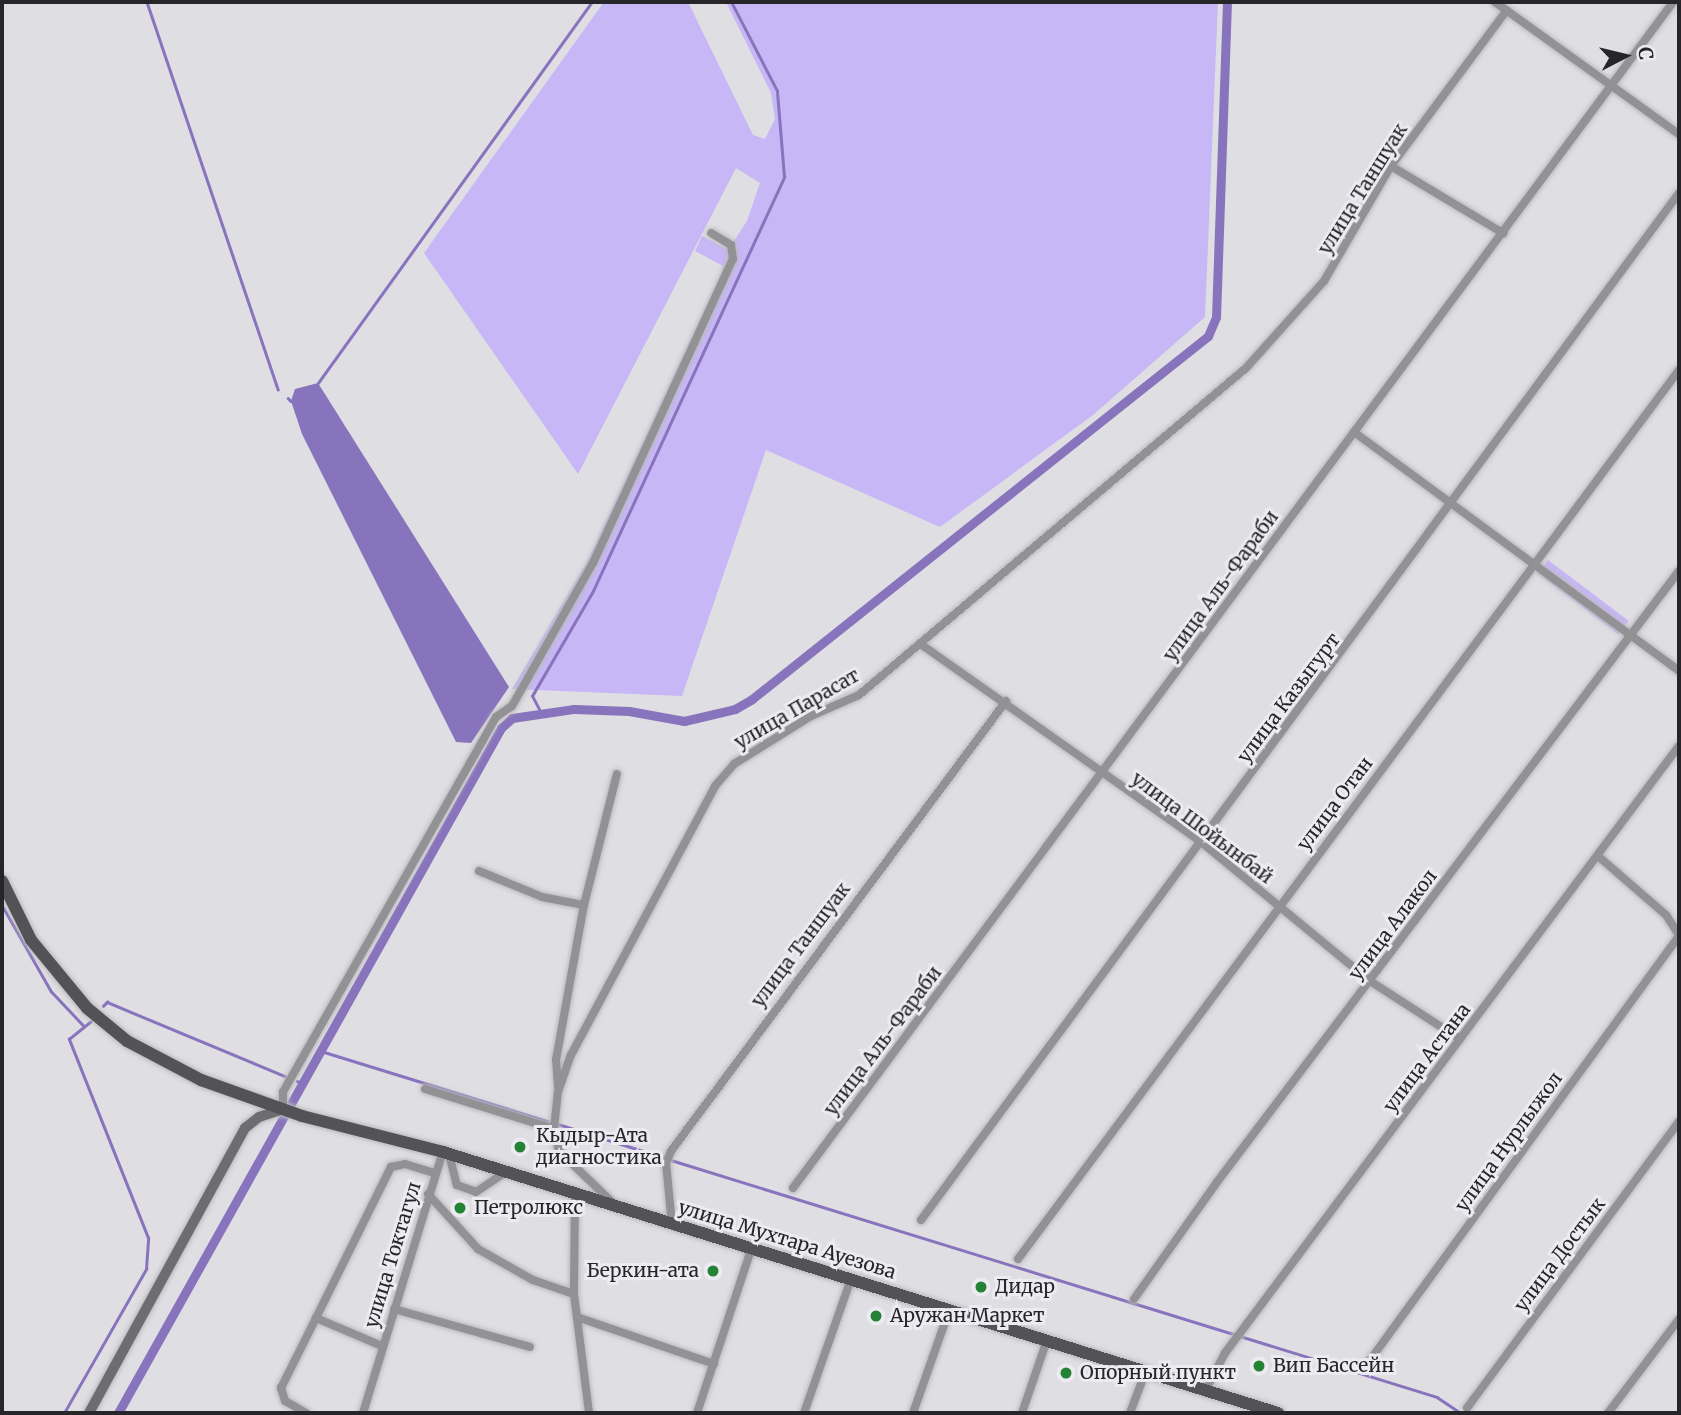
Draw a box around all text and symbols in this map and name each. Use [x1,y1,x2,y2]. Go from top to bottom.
north arrow [1590,21,1660,91]
text: С [1633,46,1659,61]
street label: улица Таншуак [1314,119,1412,259]
street label: улица Аль-Фараби [1159,506,1283,666]
street label: улица Казыгурт [1233,629,1345,767]
street label: улица Парасат [730,664,864,754]
street label: улица Отан [1292,753,1378,855]
street label: улица Шойынбай [1127,767,1277,889]
street label: улица Алакол [1344,865,1442,985]
street label: улица Таншуак [747,878,855,1012]
street label: улица Аль-Фараби [819,962,947,1120]
street label: улица Астана [1379,999,1475,1117]
street label: улица Нурлыжол [1451,1068,1567,1216]
place label: Кыдыр-Ата диагностика [536,1125,662,1169]
marker: Кыдыр-Ата диагностика [510,1137,530,1157]
street label: улица Токтагул [360,1179,426,1331]
street label: улица Достык [1510,1193,1610,1317]
street label: улица Мухтара Ауезова [675,1196,899,1284]
place label: Петролюкс [474,1197,583,1219]
marker: Петролюкс [452,1200,468,1216]
place label: Беркин-ата [586,1260,699,1282]
marker: Беркин-ата [705,1263,721,1279]
place label: Дидар [995,1276,1055,1298]
marker: Дидар [973,1279,989,1295]
place label: Аружан Маркет [890,1305,1044,1327]
marker: Аружан Маркет [868,1308,884,1324]
place label: Вип Бассейн [1273,1355,1394,1377]
marker: Вип Бассейн [1251,1358,1267,1374]
place label: Опорный пункт [1080,1362,1236,1384]
marker: Опорный пункт [1058,1365,1074,1381]

